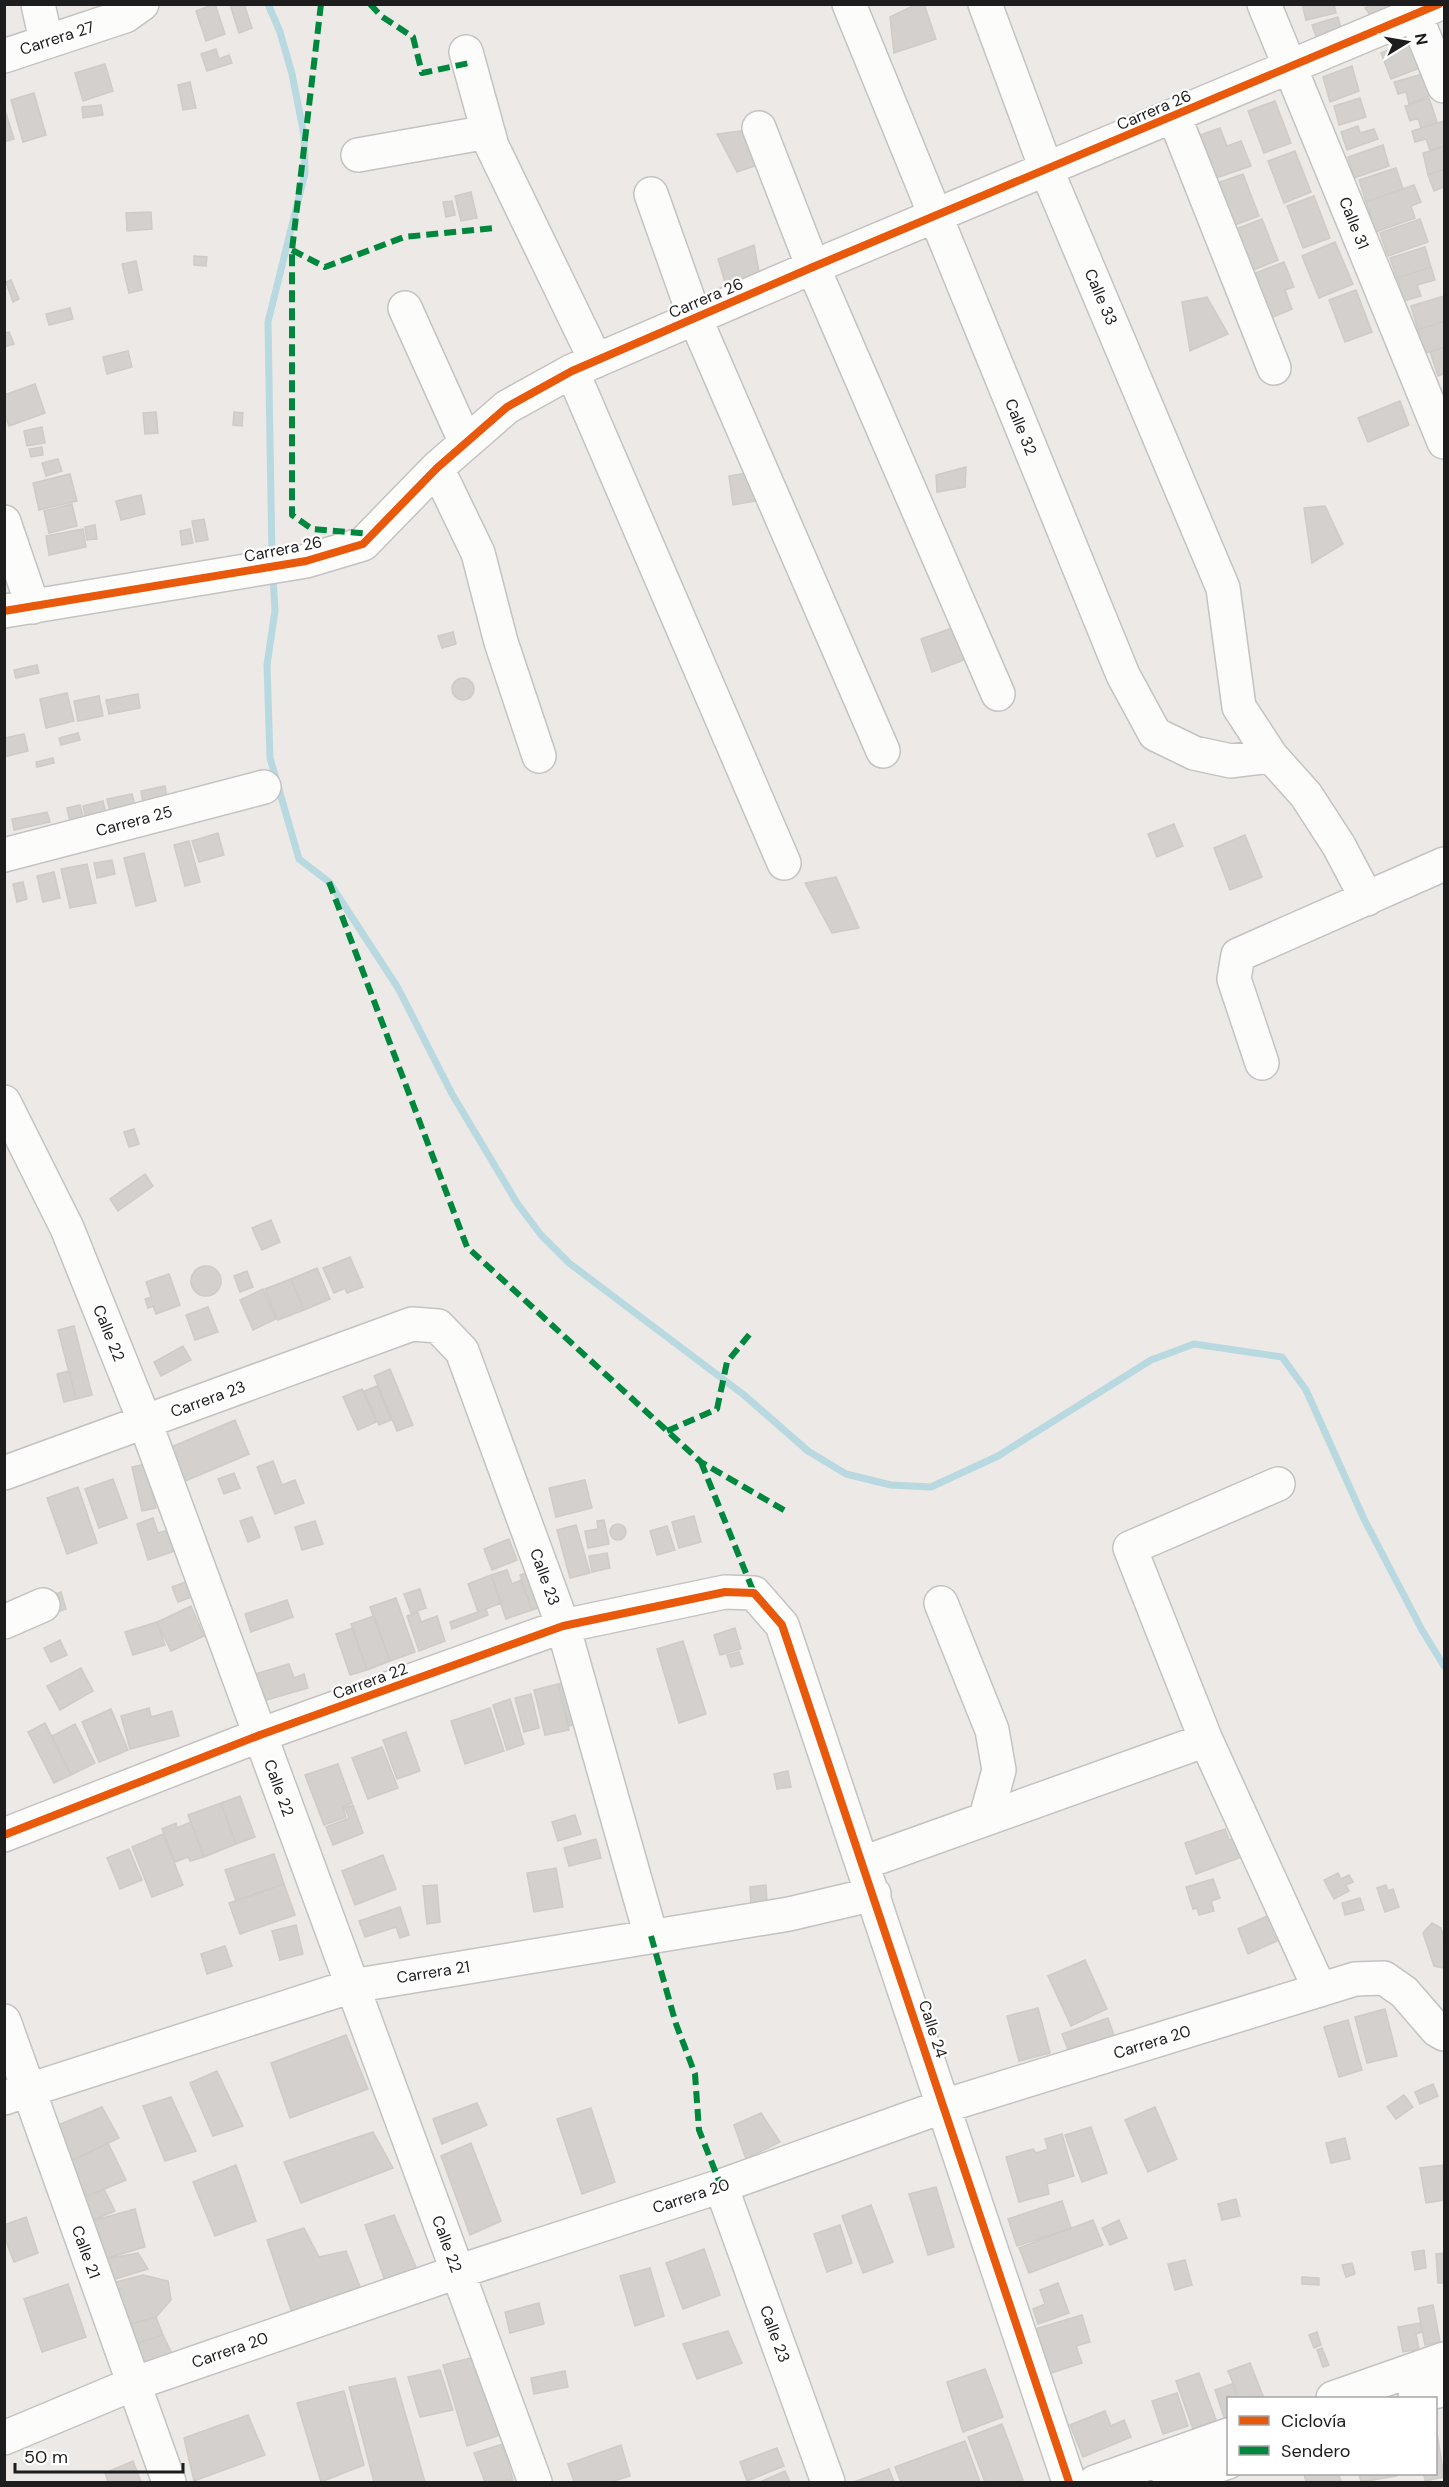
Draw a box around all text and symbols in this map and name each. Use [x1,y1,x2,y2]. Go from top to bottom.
north arrow [1377,12,1437,72]
street label: Carrera 27 [17,16,97,60]
text: N [1410,32,1433,47]
street label: Carrera 26 [1114,85,1194,135]
street label: Calle 31 [1334,194,1374,252]
street label: Calle 33 [1080,265,1122,329]
street label: Carrera 26 [666,273,746,323]
street label: Calle 32 [1000,396,1042,458]
street label: Carrera 26 [242,531,324,567]
street label: Carrera 25 [93,801,175,841]
street label: Calle 22 [88,1302,130,1364]
street label: Carrera 23 [168,1376,248,1422]
street label: Calle 23 [525,1546,565,1608]
street label: Carrera 22 [330,1658,410,1704]
street label: Calle 22 [259,1757,299,1819]
street label: Carrera 21 [395,1956,471,1988]
street label: Calle 24 [914,1998,952,2061]
street label: Carrera 20 [1111,2020,1193,2064]
street label: Carrera 20 [650,2174,732,2218]
street label: Calle 22 [427,2213,467,2275]
street label: Calle 21 [67,2223,105,2281]
street label: Calle 23 [755,2303,795,2365]
street label: Carrera 20 [189,2327,271,2373]
legend [1227,2397,1437,2475]
text: Ciclovía [1281,2409,1346,2433]
scale bar [15,2436,183,2474]
text: Sendero [1281,2439,1351,2463]
text: 50 m [24,2445,68,2469]

